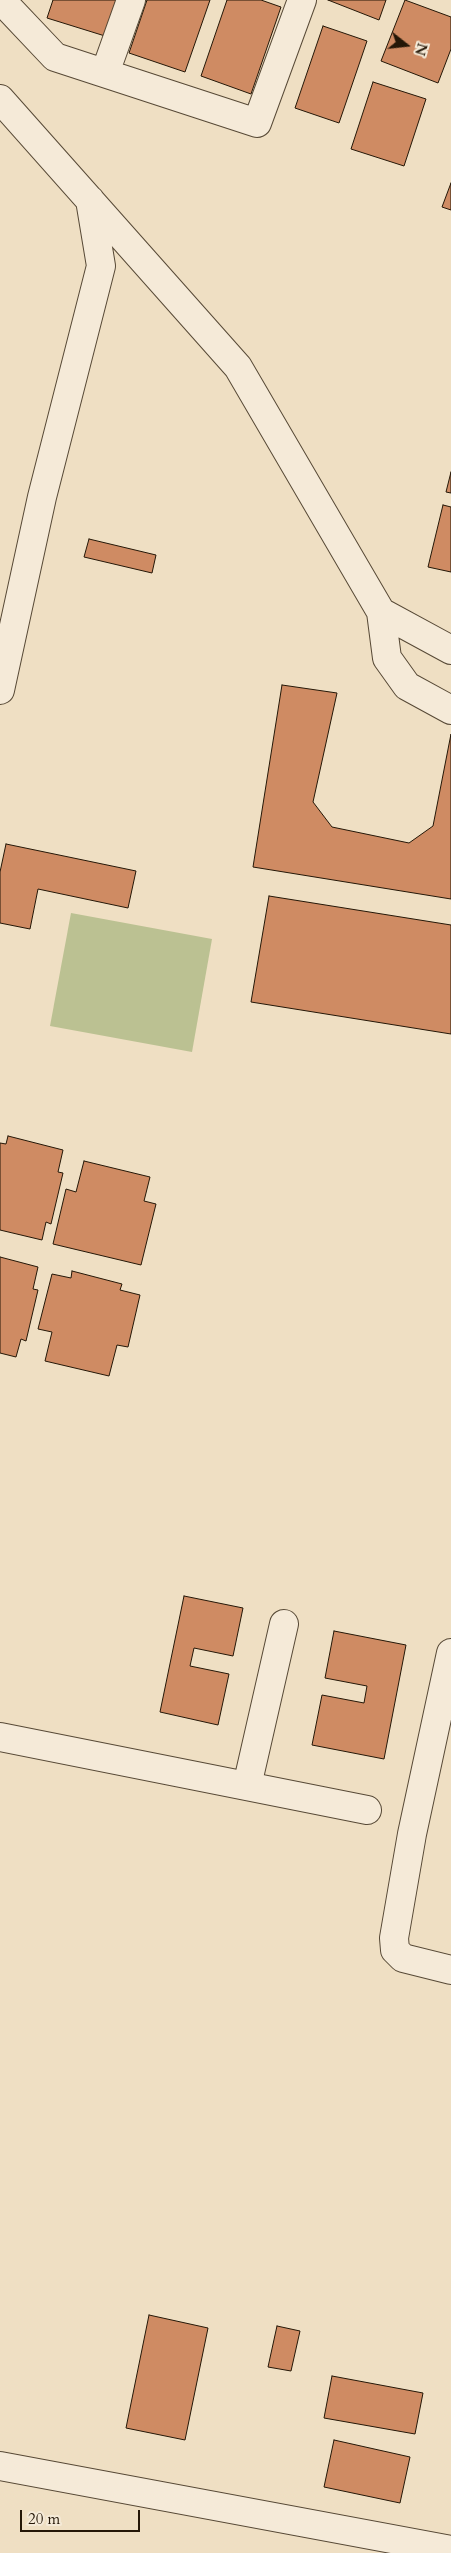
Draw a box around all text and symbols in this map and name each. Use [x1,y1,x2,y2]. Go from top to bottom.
north arrow [381,20,431,70]
text: N [410,41,432,58]
scale bar [22,2500,142,2532]
text: 20 m [28,2509,60,2529]

